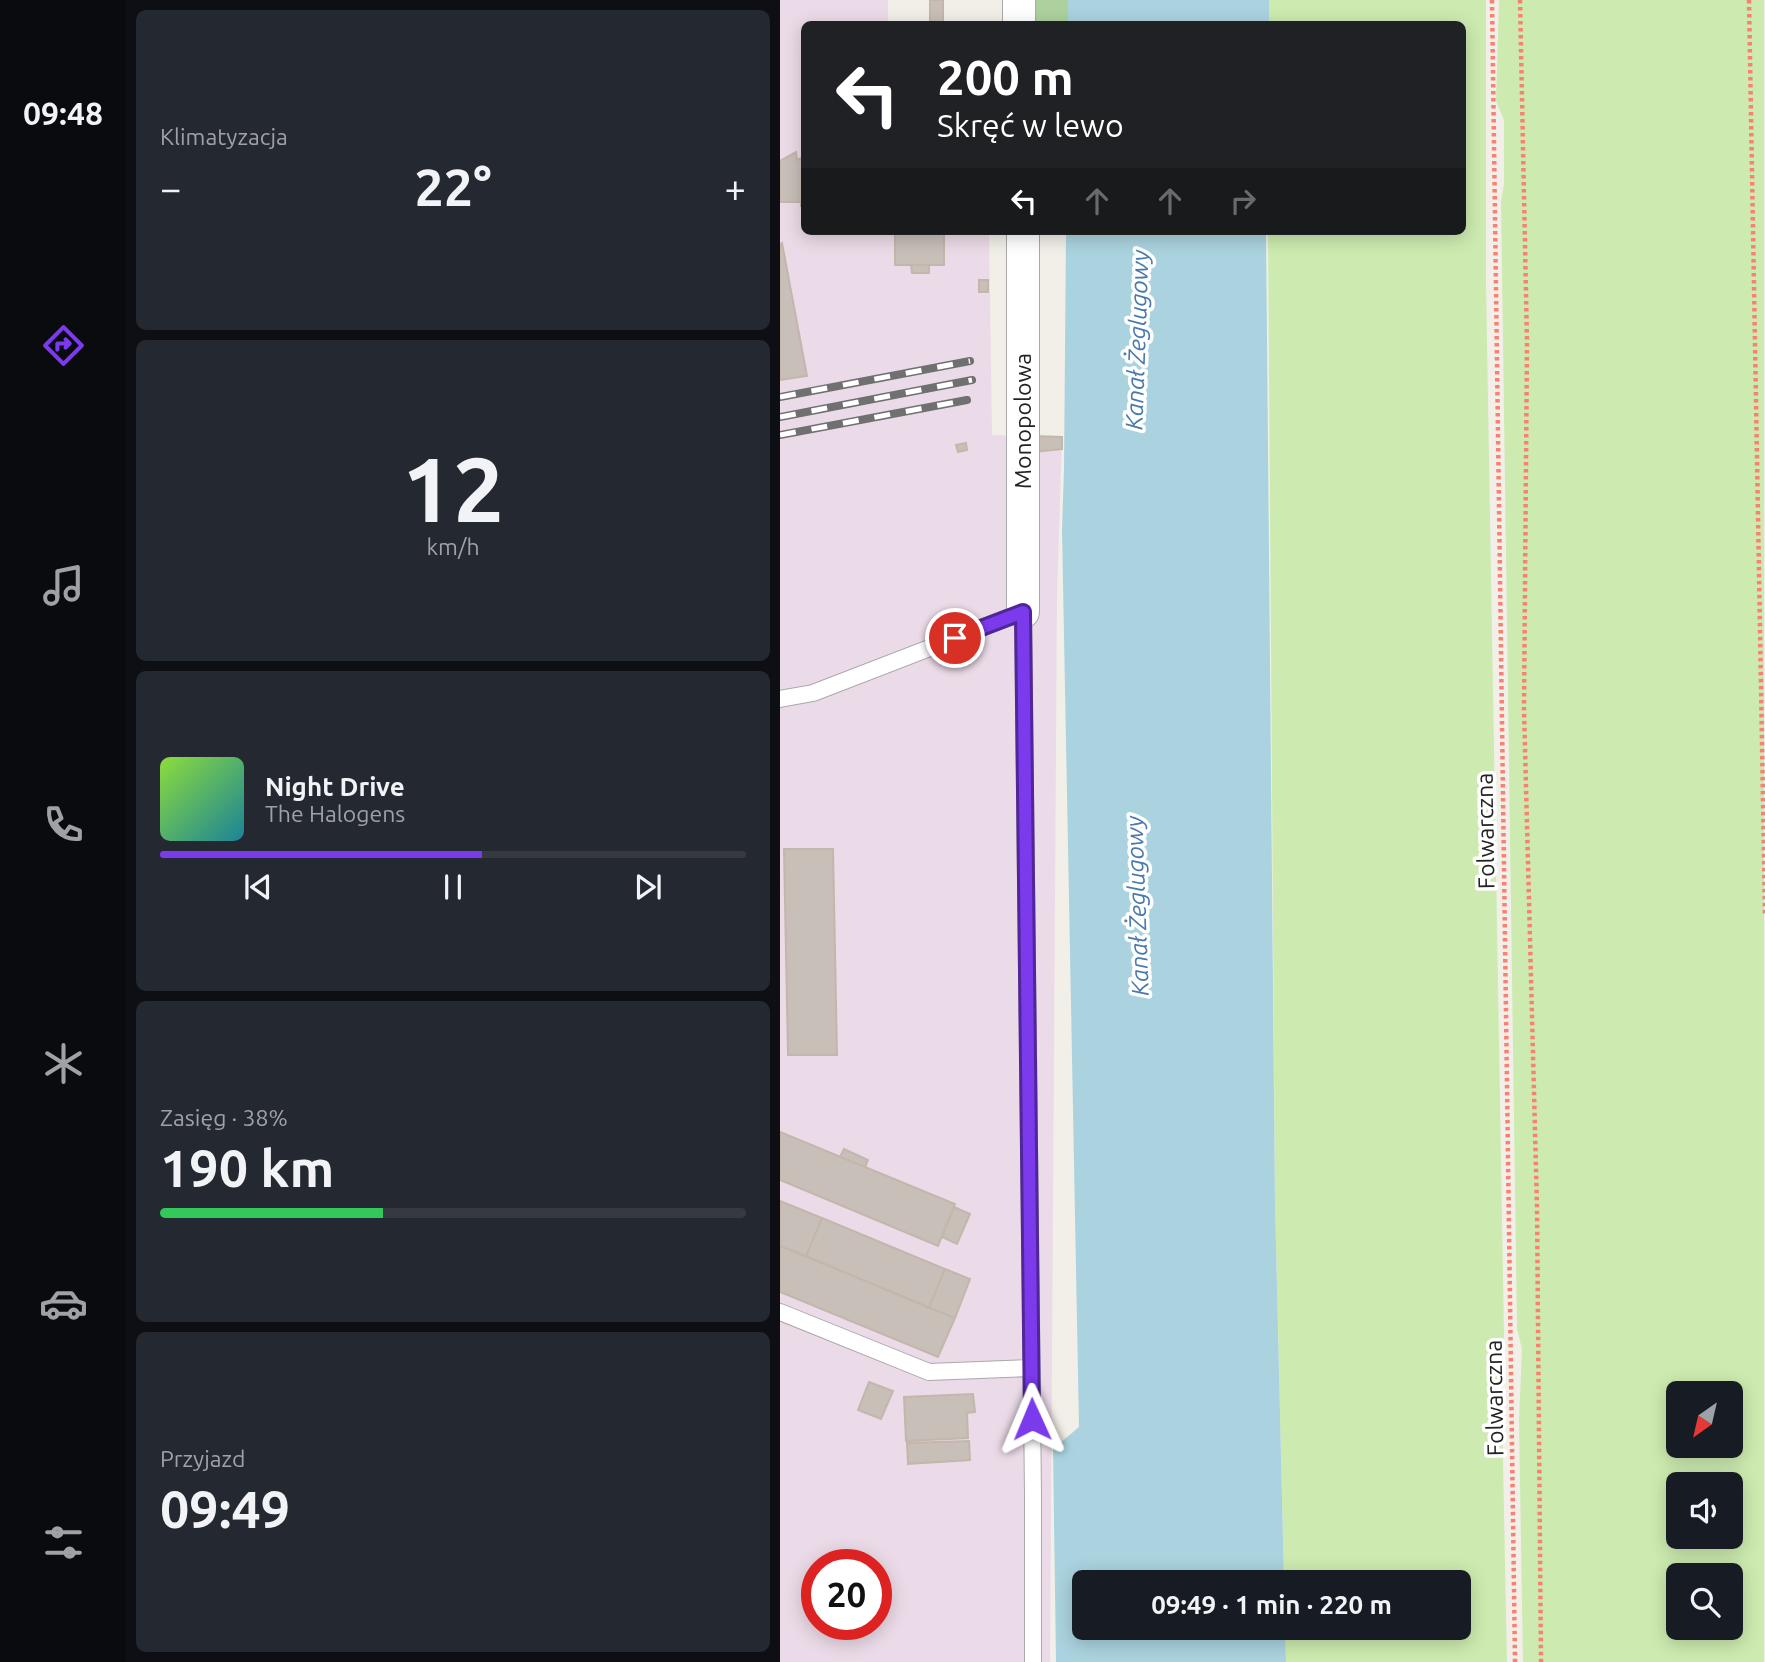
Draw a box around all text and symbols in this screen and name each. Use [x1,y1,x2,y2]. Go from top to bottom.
icon: left [822,49,913,140]
text: 200 m [937,49,1074,104]
text: 09:48 [23,95,103,131]
text: Skręć w lewo [937,107,1124,143]
text: Klimatyzacja [160,124,288,149]
text: 22° [414,158,492,216]
text: − [160,167,181,209]
text: + [725,167,746,209]
icon: left [1005,182,1043,220]
icon: ahead [1078,182,1116,220]
icon: ahead [1151,182,1189,220]
icon: right [1224,182,1262,220]
water label: Kanał Żeglugowy [1120,249,1154,430]
icon: directions [39,321,88,370]
street label: Monopolowa [1010,353,1035,489]
text: 12 [402,437,504,539]
text: km/h [426,534,480,559]
icon: music [39,561,88,610]
pin [925,608,985,668]
icon: arrive [936,619,974,657]
text: Night Drive [265,772,405,801]
street label: Folwarczna [1471,773,1499,889]
icon: phone [39,800,88,849]
text: The Halogens [265,801,405,826]
water label: Kanał Żeglugowy [1120,815,1154,996]
icon: previous [239,868,277,906]
icon: pause [434,868,472,906]
icon: next [629,868,667,906]
icon: climate [39,1039,88,1088]
text: Zasięg · 38% [160,1105,288,1130]
text: 190 km [160,1139,334,1197]
icon: car [39,1279,88,1328]
street label: Folwarczna [1480,1340,1508,1456]
north arrow [1666,1381,1742,1458]
map controls [1666,1381,1743,1640]
position arrow [995,1382,1069,1456]
text: Przyjazd [160,1446,245,1471]
button: sound [1666,1472,1743,1549]
text: 09:49 [160,1480,290,1538]
icon: filters [39,1518,88,1567]
speed limit sign: 20 [801,1549,892,1640]
button: search [1666,1563,1743,1640]
text: 09:49 · 1 min · 220 m [1151,1590,1392,1619]

